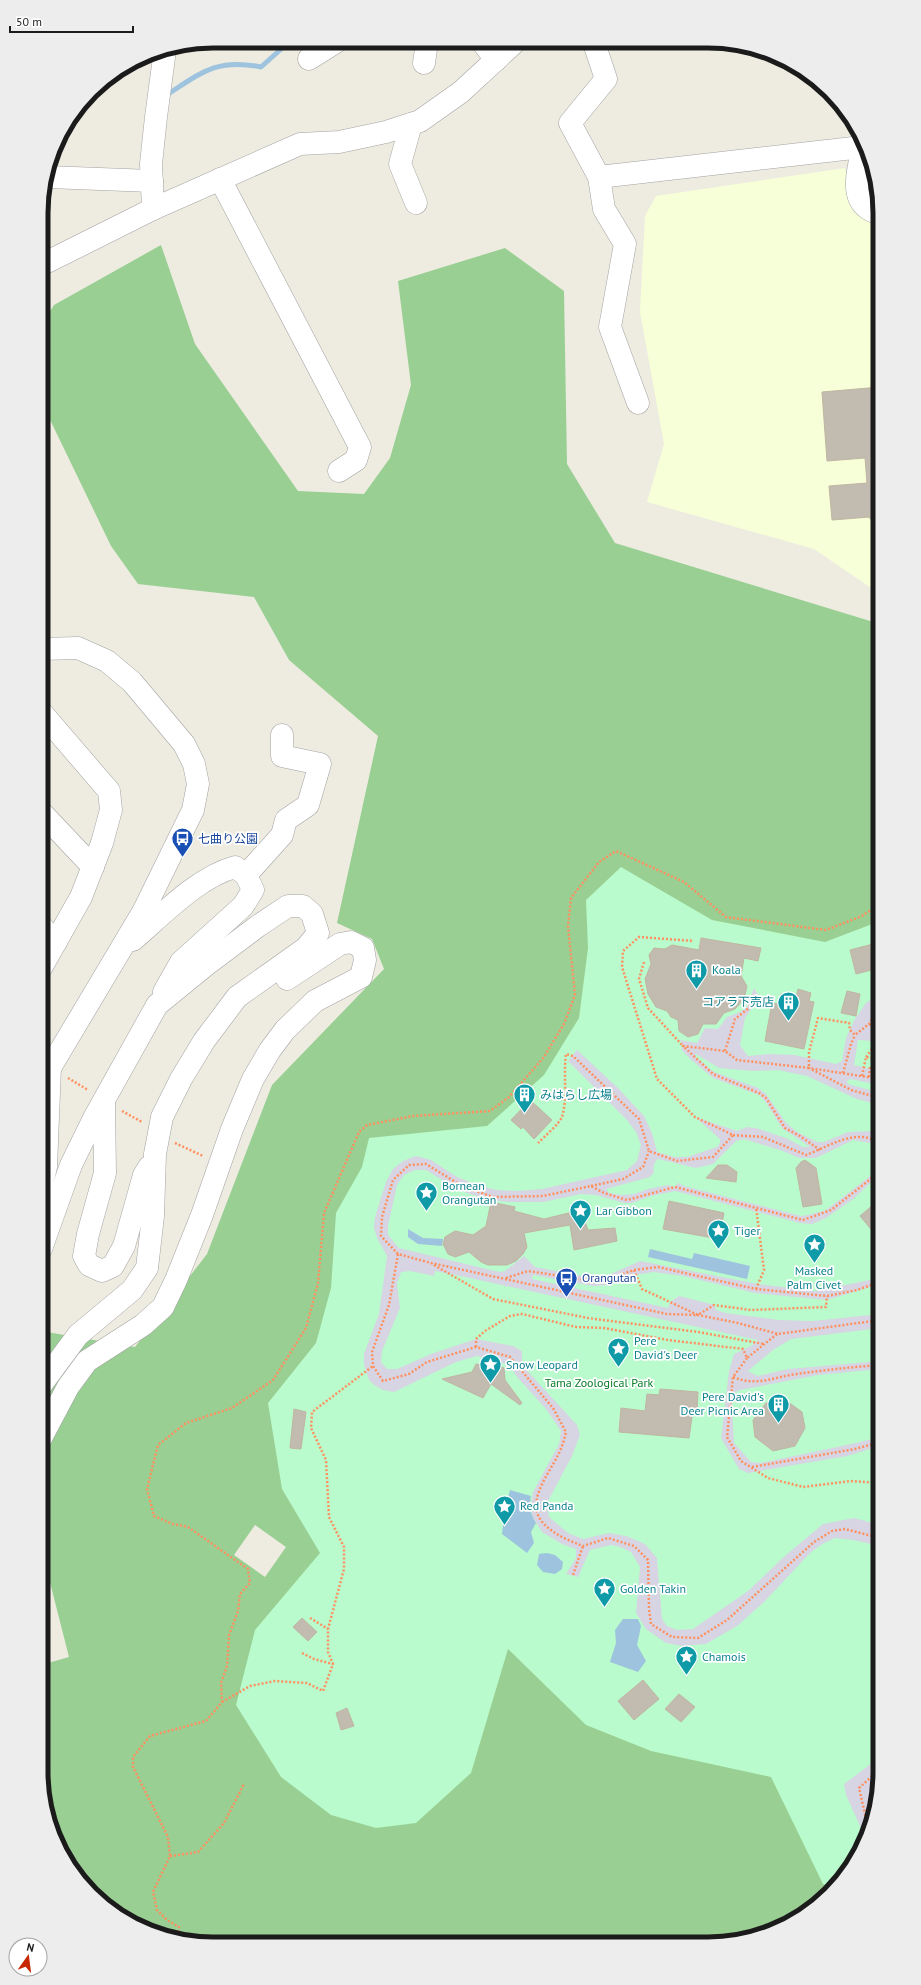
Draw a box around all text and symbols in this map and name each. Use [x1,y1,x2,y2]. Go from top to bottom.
scale bar [10,8,133,34]
text: 50 m [16,14,42,29]
bus stop icon: 七曲り公園 [169,826,195,859]
place label: 七曲り公園 [198,831,258,846]
building icon: Koala [683,957,709,990]
place label: Koala [712,962,741,977]
building icon: コアラ下売店 [776,989,802,1022]
place label: コアラ下売店 [702,994,774,1009]
building icon: みはらし広場 [512,1082,538,1115]
place label: みはらし広場 [540,1087,612,1102]
place label: Bornean Orangutan [442,1178,496,1207]
place icon: Bornean Orangutan [414,1180,440,1213]
place icon: Lar Gibbon [568,1198,594,1231]
place label: Lar Gibbon [596,1203,652,1218]
place icon: Tiger [706,1218,732,1251]
place label: Tiger [734,1223,761,1238]
place icon: Masked Palm Civet [801,1231,827,1264]
place label: Masked Palm Civet [787,1263,841,1292]
bus stop icon: Orangutan [553,1265,579,1298]
place label: Orangutan [582,1270,636,1285]
place label: Pere David's Deer [634,1333,697,1362]
place icon: Pere David's Deer [606,1335,632,1368]
place icon: Snow Leopard [477,1352,503,1385]
place label: Snow Leopard [506,1357,578,1372]
park label: Tama Zoological Park [545,1375,654,1390]
place label: Pere David's Deer Picnic Area [681,1389,764,1418]
building icon: Pere David's Deer Picnic Area [766,1391,792,1424]
place icon: Red Panda [492,1493,518,1526]
place label: Red Panda [520,1498,574,1513]
place icon: Golden Takin [592,1576,618,1609]
place label: Golden Takin [620,1581,686,1596]
place icon: Chamois [674,1644,700,1677]
place label: Chamois [702,1649,746,1664]
north arrow [8,1937,48,1977]
text: N [25,1940,36,1955]

